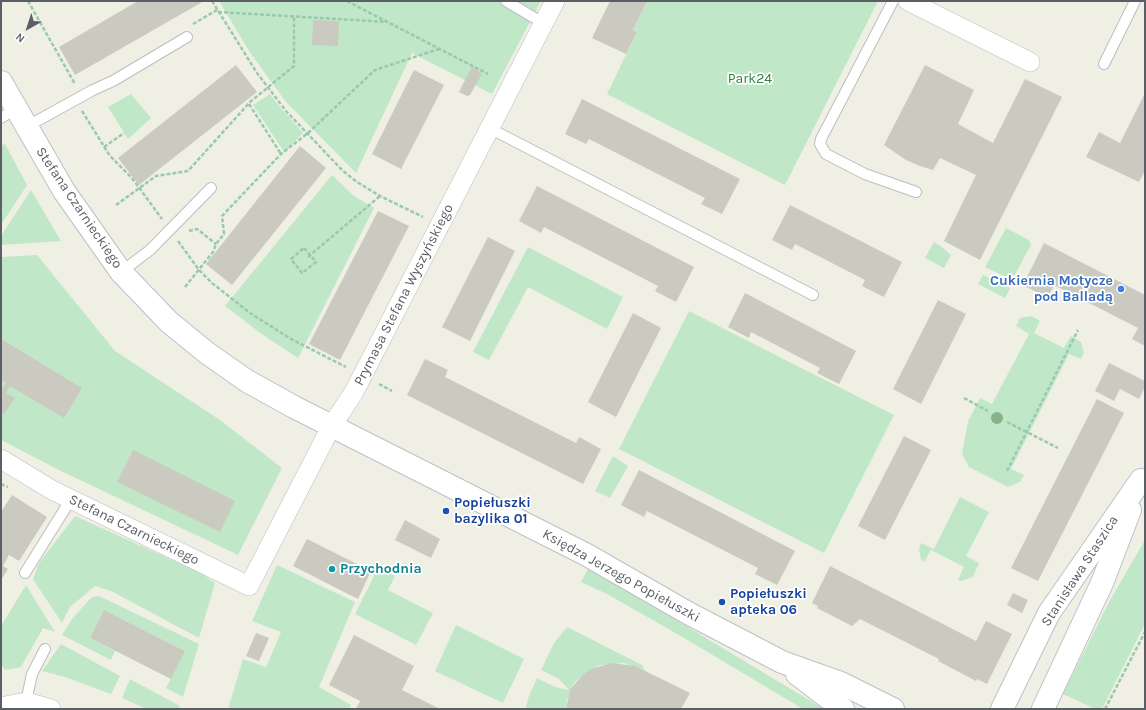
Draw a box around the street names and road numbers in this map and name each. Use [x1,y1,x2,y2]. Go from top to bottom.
street label: Stefana Czarnieckiego [32,144,126,272]
street label: Prymasa Stefana Wyszyńskiego [351,201,457,389]
street label: Stefana Czarnieckiego [66,491,202,569]
street label: Stanisława Staszica [1038,512,1122,630]
street label: Księdza Jerzego Popiełuszki [539,526,703,626]

